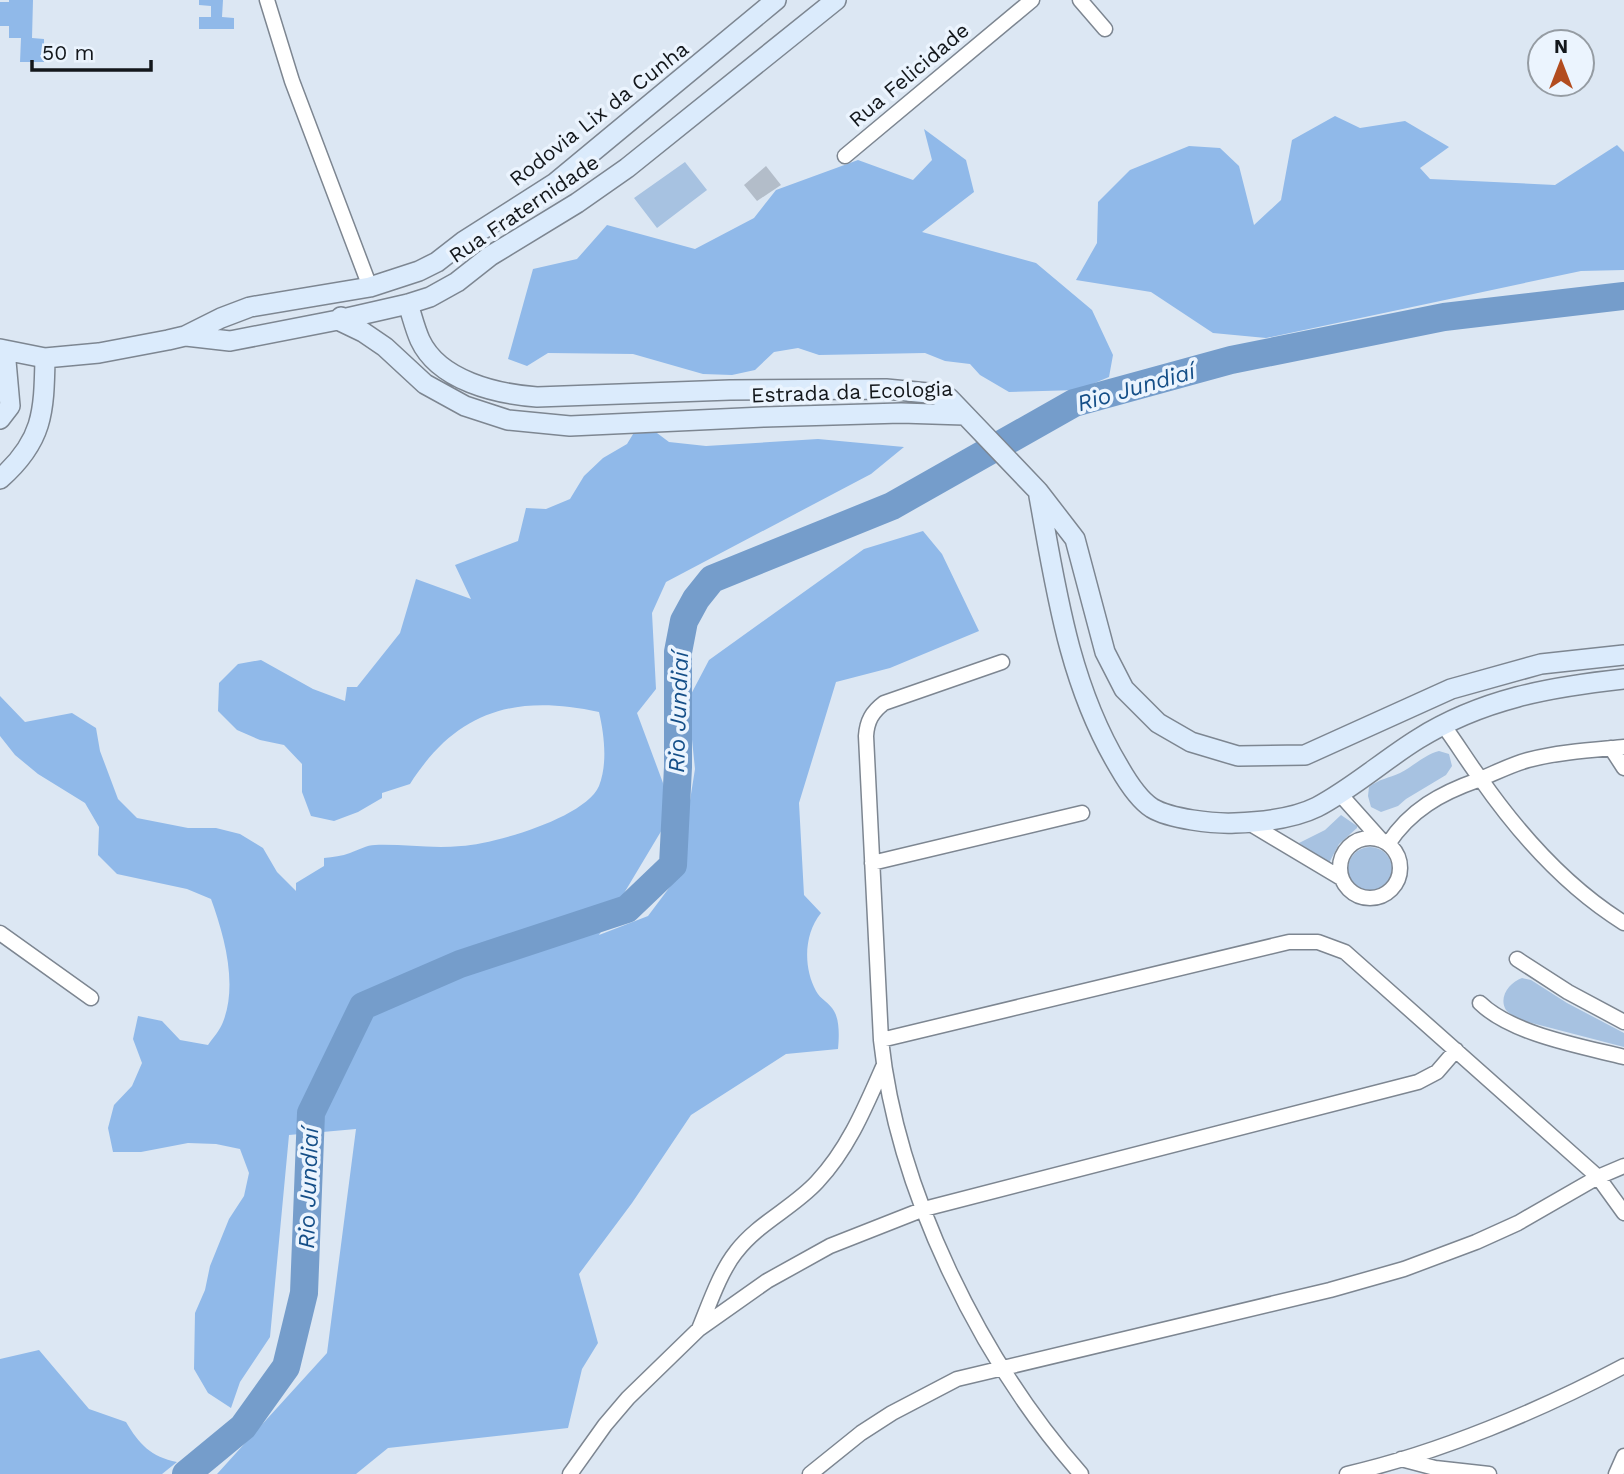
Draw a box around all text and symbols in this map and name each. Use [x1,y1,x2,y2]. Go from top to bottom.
street label: Rua Felicidade [844,17,974,132]
scale bar [32,28,150,72]
north arrow [1526,28,1596,98]
text: N [1554,35,1568,58]
street label: Rodovia Lix da Cunha [504,36,693,191]
text: 50 m [42,40,94,65]
street label: Rua Fraternidade [444,149,603,268]
water label: Rio Jundiaí [1074,357,1201,417]
street label: Estrada da Ecologia [751,375,953,408]
water label: Rio Jundiaí [663,648,694,773]
water label: Rio Jundiaí [293,1124,324,1249]

